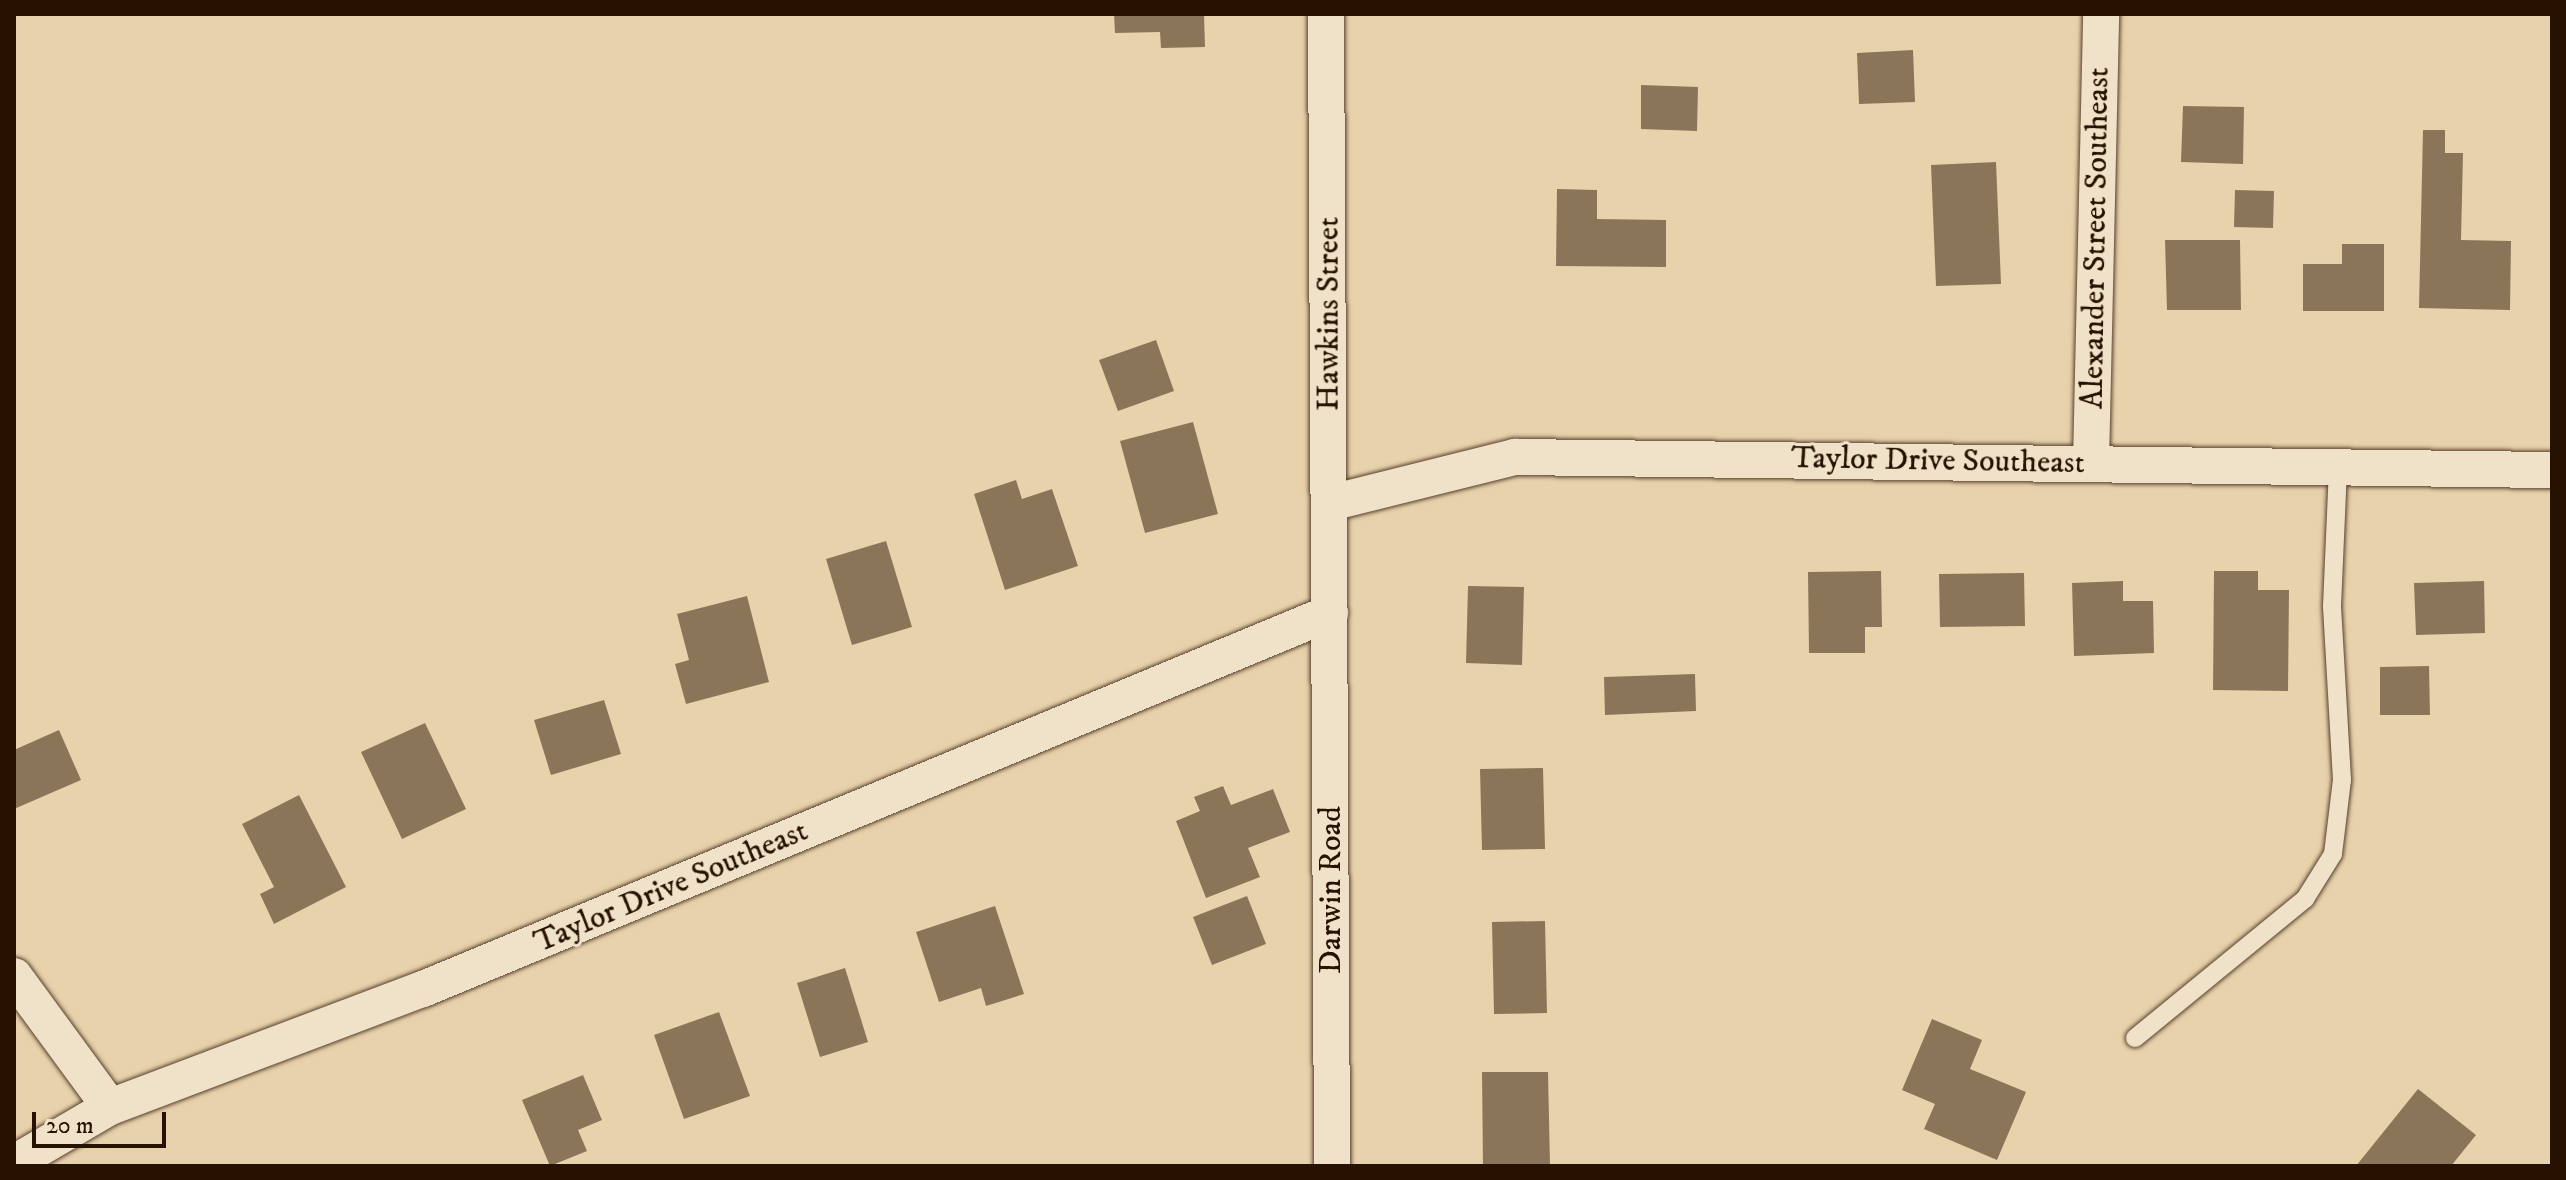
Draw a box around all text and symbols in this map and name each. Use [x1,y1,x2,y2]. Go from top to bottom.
street label: Alexander Street Southeast [2074,67,2118,409]
street label: Hawkins Street [1310,217,1348,411]
street label: Taylor Drive Southeast [1791,439,2085,483]
street label: Darwin Road [1312,806,1350,974]
street label: Taylor Drive Southeast [528,812,814,962]
scale bar [36,1096,170,1146]
text: 20 m [46,1111,94,1141]

